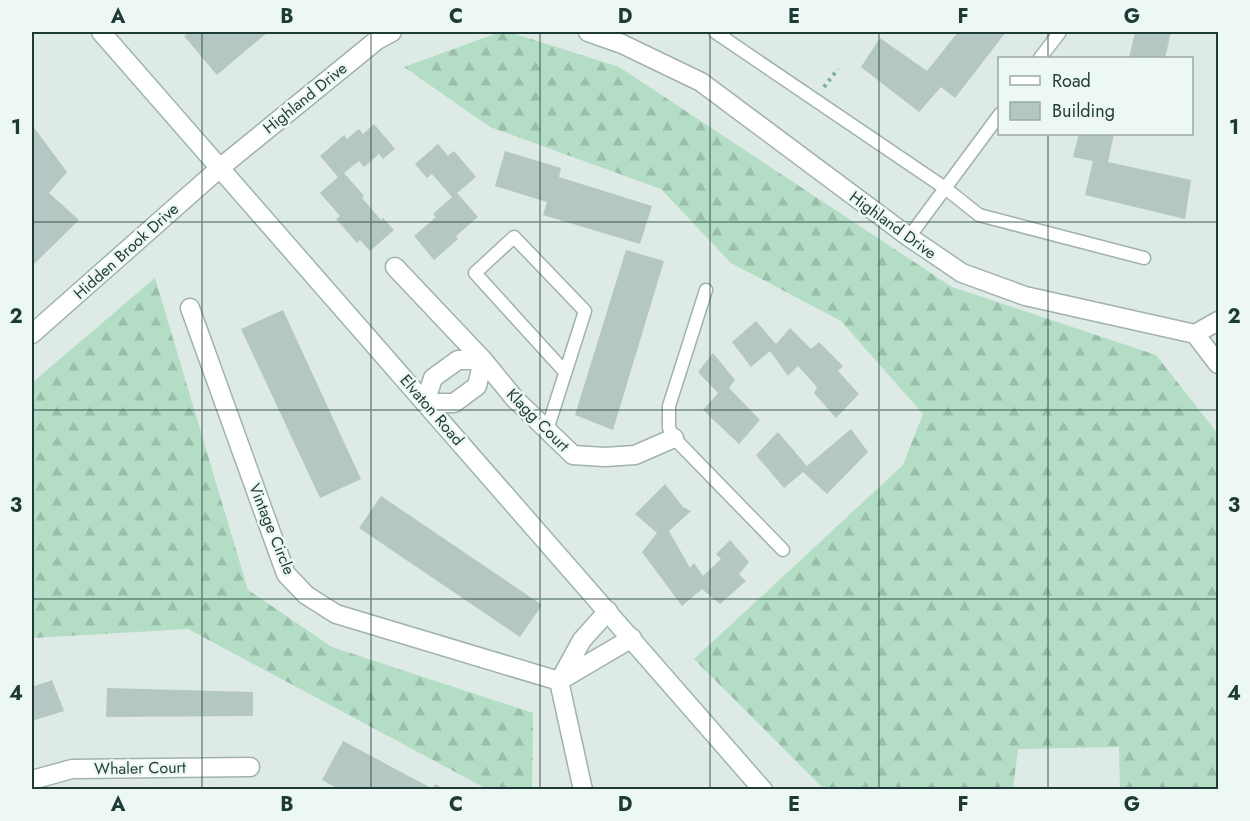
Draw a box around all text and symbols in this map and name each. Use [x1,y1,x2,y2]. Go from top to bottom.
text: A [110,2,126,31]
text: B [280,2,294,31]
text: C [449,2,463,31]
text: D [618,2,632,31]
text: E [788,2,800,31]
text: F [957,2,969,31]
text: G [1124,2,1140,31]
street label: Highland Drive [258,57,352,139]
legend [998,57,1193,135]
text: Road [1052,68,1091,94]
text: Building [1052,98,1115,124]
text: 1 [11,113,21,142]
text: 1 [1229,113,1239,142]
street label: Highland Drive [845,186,941,264]
street label: Hidden Brook Drive [68,198,184,304]
text: 2 [9,302,23,331]
text: 2 [1227,302,1241,331]
street label: Elvaton Road [395,369,469,451]
street label: Klagg Court [501,383,575,457]
street label: Vintage Circle [243,480,301,578]
text: 3 [10,491,22,520]
text: 3 [1228,491,1240,520]
text: 4 [9,679,23,708]
text: 4 [1227,679,1241,708]
street label: Whaler Court [94,756,186,780]
text: A [110,790,126,819]
text: B [280,790,294,819]
text: C [449,790,463,819]
text: D [618,790,632,819]
text: E [788,790,800,819]
text: F [957,790,969,819]
text: G [1124,790,1140,819]

